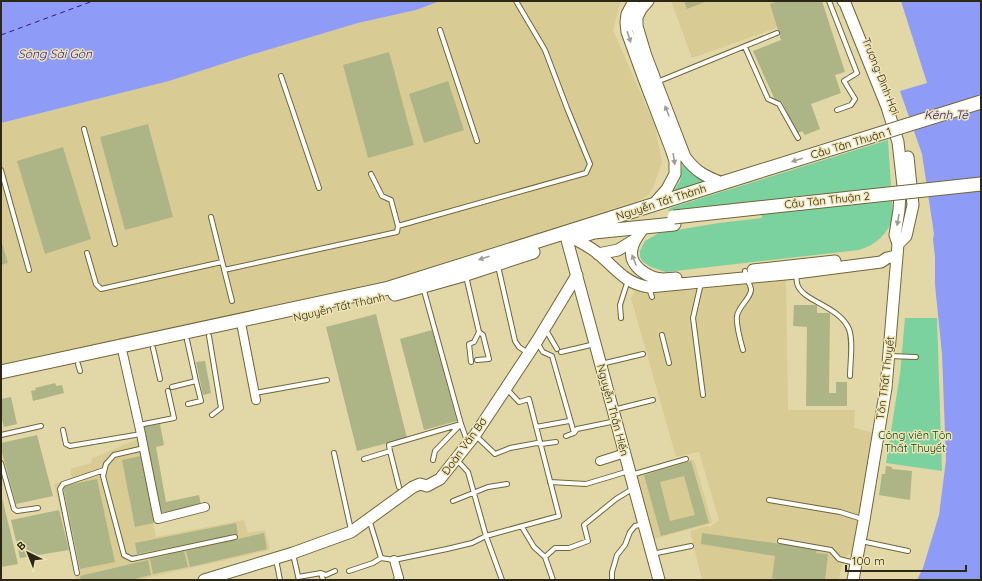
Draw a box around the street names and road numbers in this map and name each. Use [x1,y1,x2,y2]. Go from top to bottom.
street label: Trương Đình Hợi [859,35,903,117]
street label: Cầu Tân Thuận 1 [809,124,893,162]
street label: Nguyễn Tất Thành [614,181,708,223]
street label: Cầu Tân Thuận 2 [784,189,870,211]
street label: Nguyễn Tất Thành [292,290,386,324]
street label: Tôn Thất Thuyết [873,335,897,421]
street label: Nguyễn Thần Hiến [594,363,632,457]
street label: Đoàn Văn Bơ [438,414,490,477]

